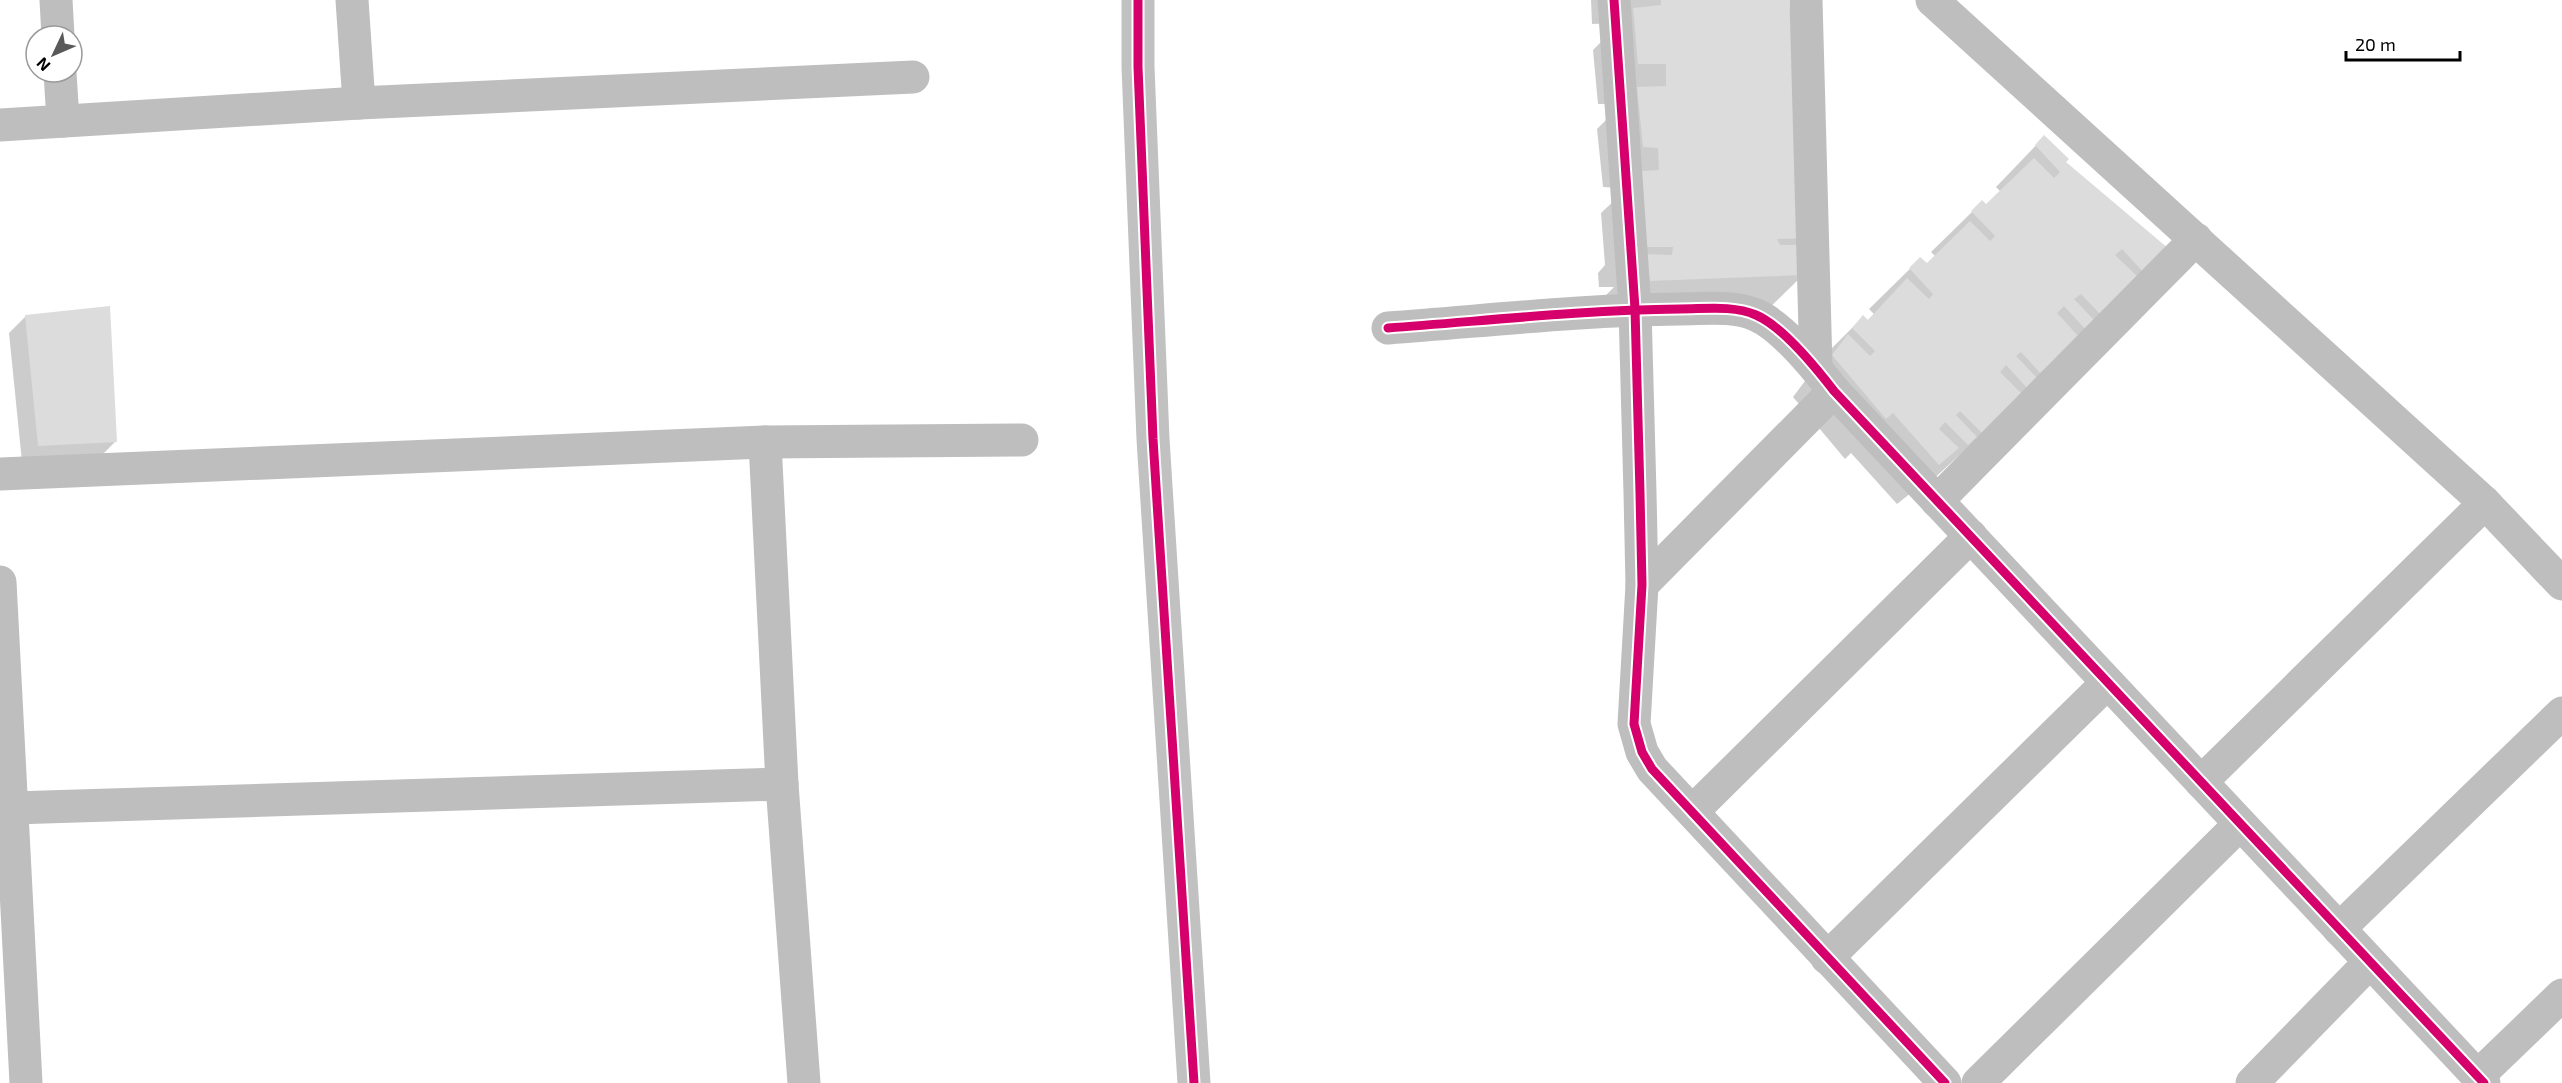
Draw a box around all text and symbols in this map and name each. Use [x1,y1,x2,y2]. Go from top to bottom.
north arrow [24,24,84,84]
scale bar [2346,24,2460,62]
text: 20 m [2355,33,2396,55]
text: N [32,54,54,76]

